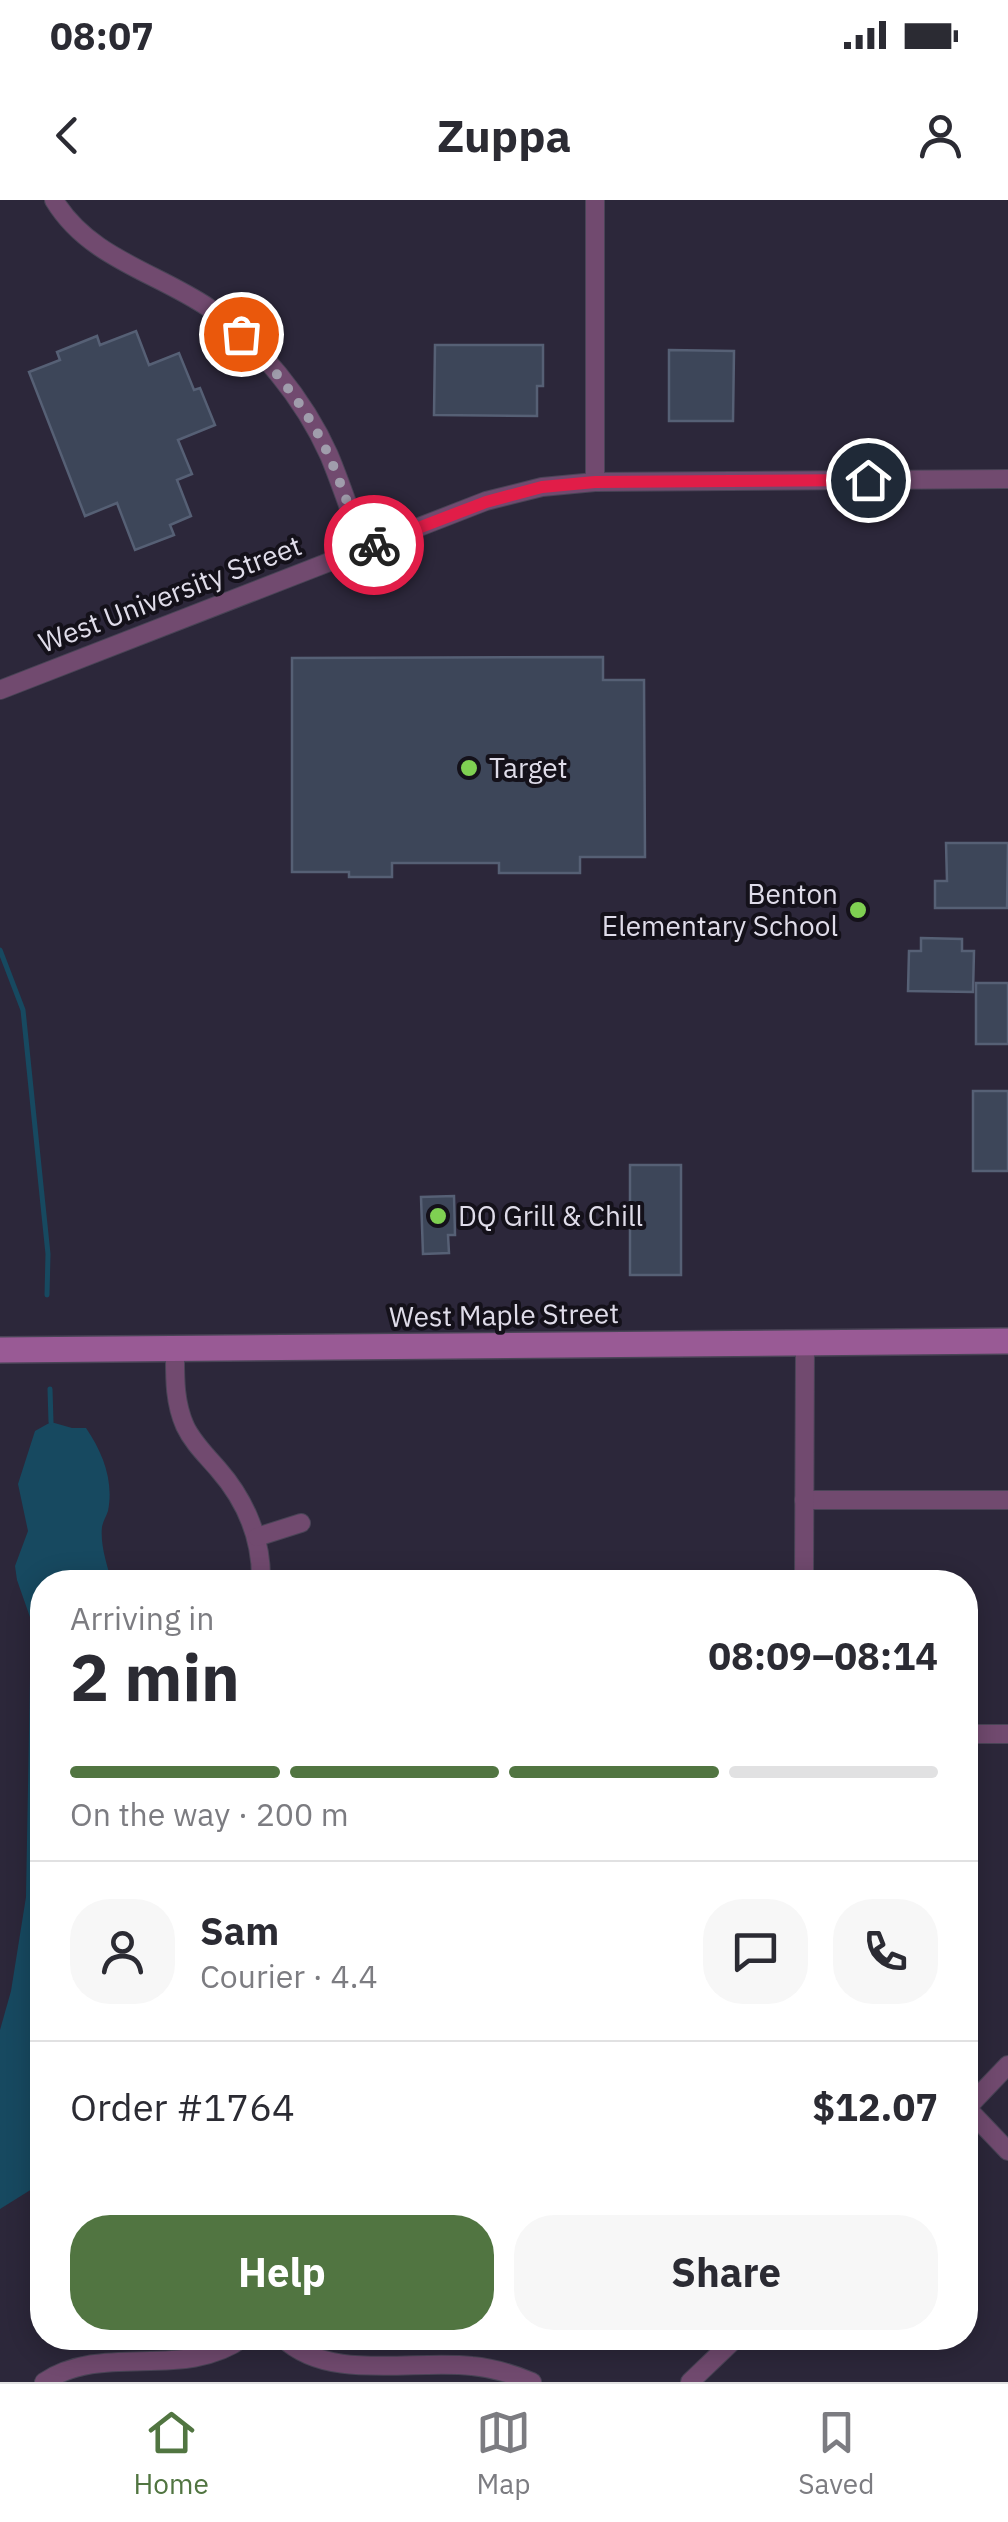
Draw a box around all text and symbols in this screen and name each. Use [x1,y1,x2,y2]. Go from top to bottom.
text: 08:07 [50,11,154,60]
text: Zuppa [437,106,571,164]
icon: back [40,108,95,163]
icon: person [913,108,968,163]
pin [199,292,284,377]
icon: bag [214,307,269,362]
pin [826,438,911,523]
icon: home [841,453,896,508]
courier [324,495,424,595]
icon: bike [347,518,402,573]
street label: West University Street [33,526,307,661]
place label: Target [489,749,567,786]
marker: Target [458,757,480,779]
place label: Benton Elementary School [602,875,838,944]
marker: Benton Elementary School [847,899,869,921]
place label: DQ Grill & Chill [458,1197,643,1234]
marker: DQ Grill & Chill [427,1205,449,1227]
street label: West Maple Street [389,1294,619,1335]
text: Arriving in [70,1597,215,1639]
text: 08:09–08:14 [708,1631,938,1680]
text: 2 min [70,1634,240,1719]
text: On the way · 200 m [70,1793,349,1835]
button: person [70,1899,175,2004]
button: chat [703,1899,808,2004]
button: phone [833,1899,938,2004]
text: Sam [200,1906,279,1955]
text: Courier · 4.4 [200,1955,378,1997]
text: Order #1764 [70,2082,295,2131]
text: $12.07 [812,2082,938,2131]
button: Help [70,2215,494,2330]
button: Share [514,2215,938,2330]
tab: Home [134,2405,209,2502]
tab: Map [476,2405,531,2502]
tab: Saved [798,2405,874,2502]

